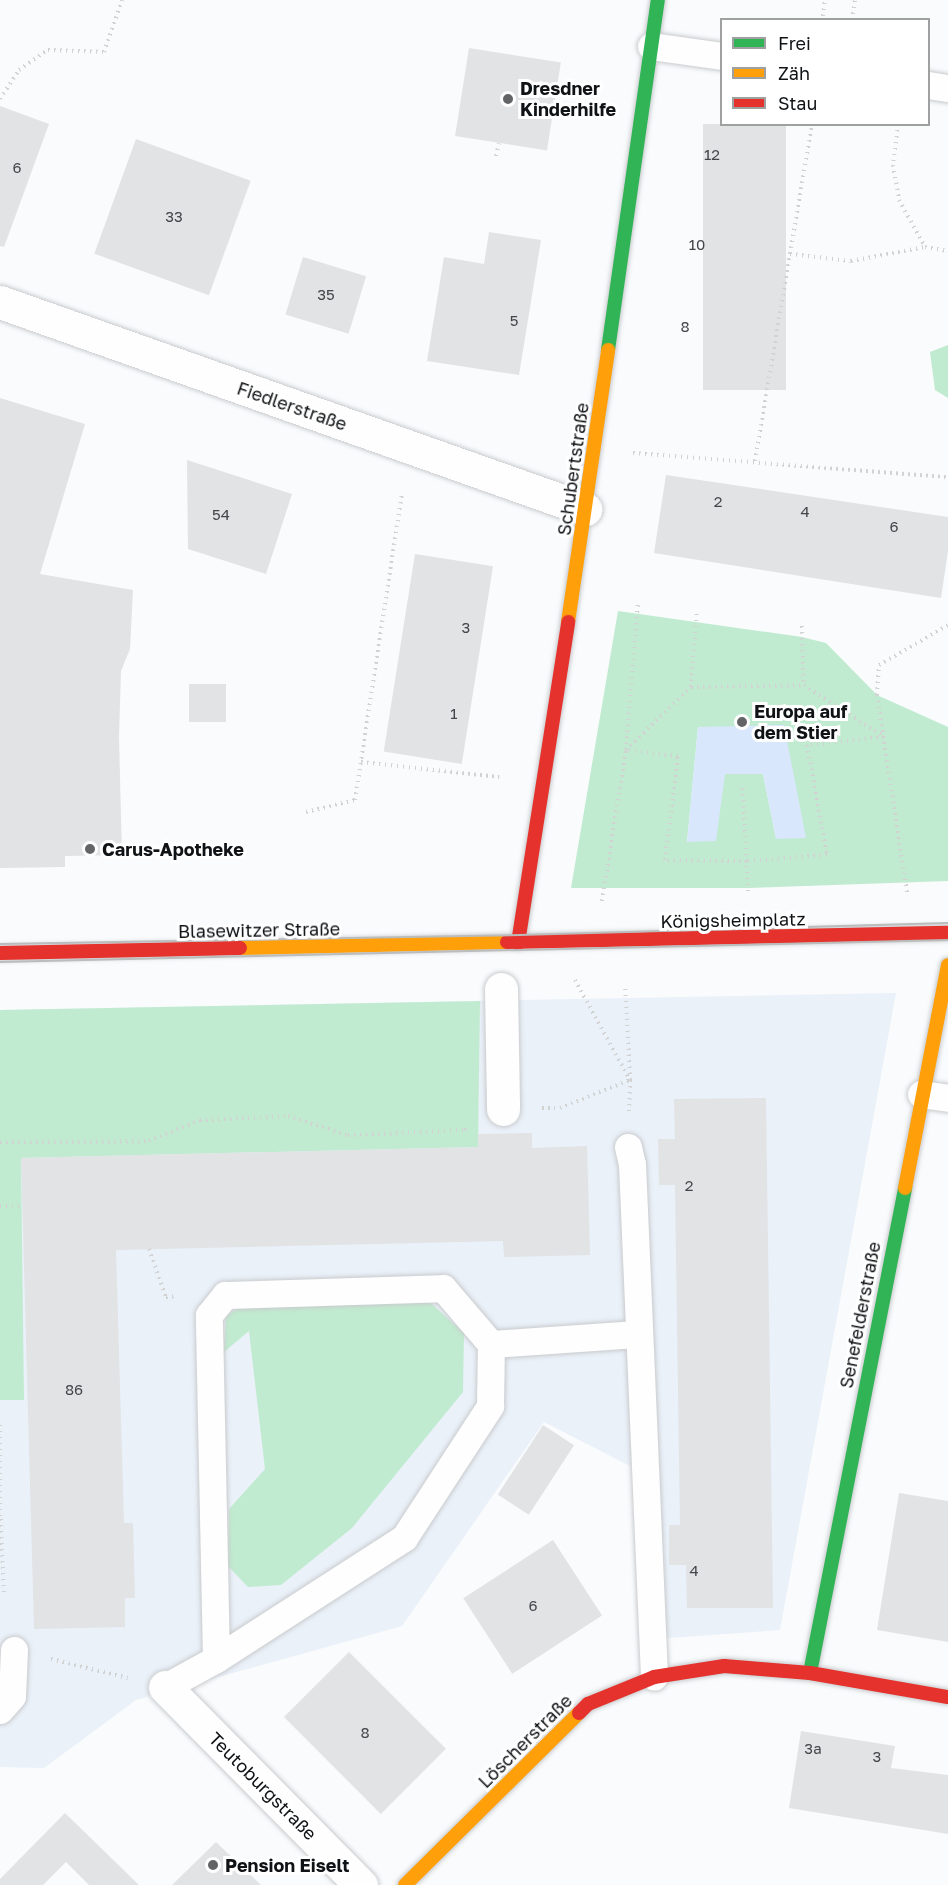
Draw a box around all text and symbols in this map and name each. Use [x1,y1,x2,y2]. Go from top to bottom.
legend [720,18,930,126]
text: Frei [778,32,811,54]
text: Zäh [778,62,810,84]
place label: Dresdner Kinderhilfe [520,78,616,121]
marker: Dresdner Kinderhilfe [501,92,515,106]
text: Stau [778,92,817,114]
house number: 12 [704,146,720,164]
house number: 6 [12,159,22,177]
house number: 33 [165,208,183,226]
house number: 10 [689,236,705,254]
house number: 35 [317,286,335,304]
house number: 5 [510,312,518,330]
house number: 8 [680,318,690,336]
street label: Fiedlerstraße [234,377,350,435]
street label: Schubertstraße [553,401,593,537]
house number: 2 [714,493,722,511]
house number: 4 [800,503,810,521]
house number: 54 [212,506,230,524]
house number: 6 [889,518,899,536]
house number: 3 [462,619,470,637]
place label: Europa auf dem Stier [754,701,847,744]
house number: 1 [450,705,458,723]
marker: Europa auf dem Stier [735,715,749,729]
place label: Carus-Apotheke [102,838,244,860]
marker: Carus-Apotheke [83,842,97,856]
street label: Königsheimplatz [660,908,806,932]
street label: Blasewitzer Straße [178,918,340,942]
house number: 2 [685,1177,693,1195]
street label: Senefelderstraße [835,1240,885,1390]
house number: 86 [65,1381,83,1399]
house number: 4 [689,1562,699,1580]
house number: 6 [528,1597,538,1615]
street label: Löscherstraße [474,1690,576,1792]
house number: 8 [360,1724,370,1742]
street label: Teutoburgstraße [205,1728,321,1844]
house number: 3a [804,1740,822,1758]
house number: 3 [873,1748,881,1766]
place label: Pension Eiselt [225,1854,349,1876]
marker: Pension Eiselt [206,1858,220,1872]

